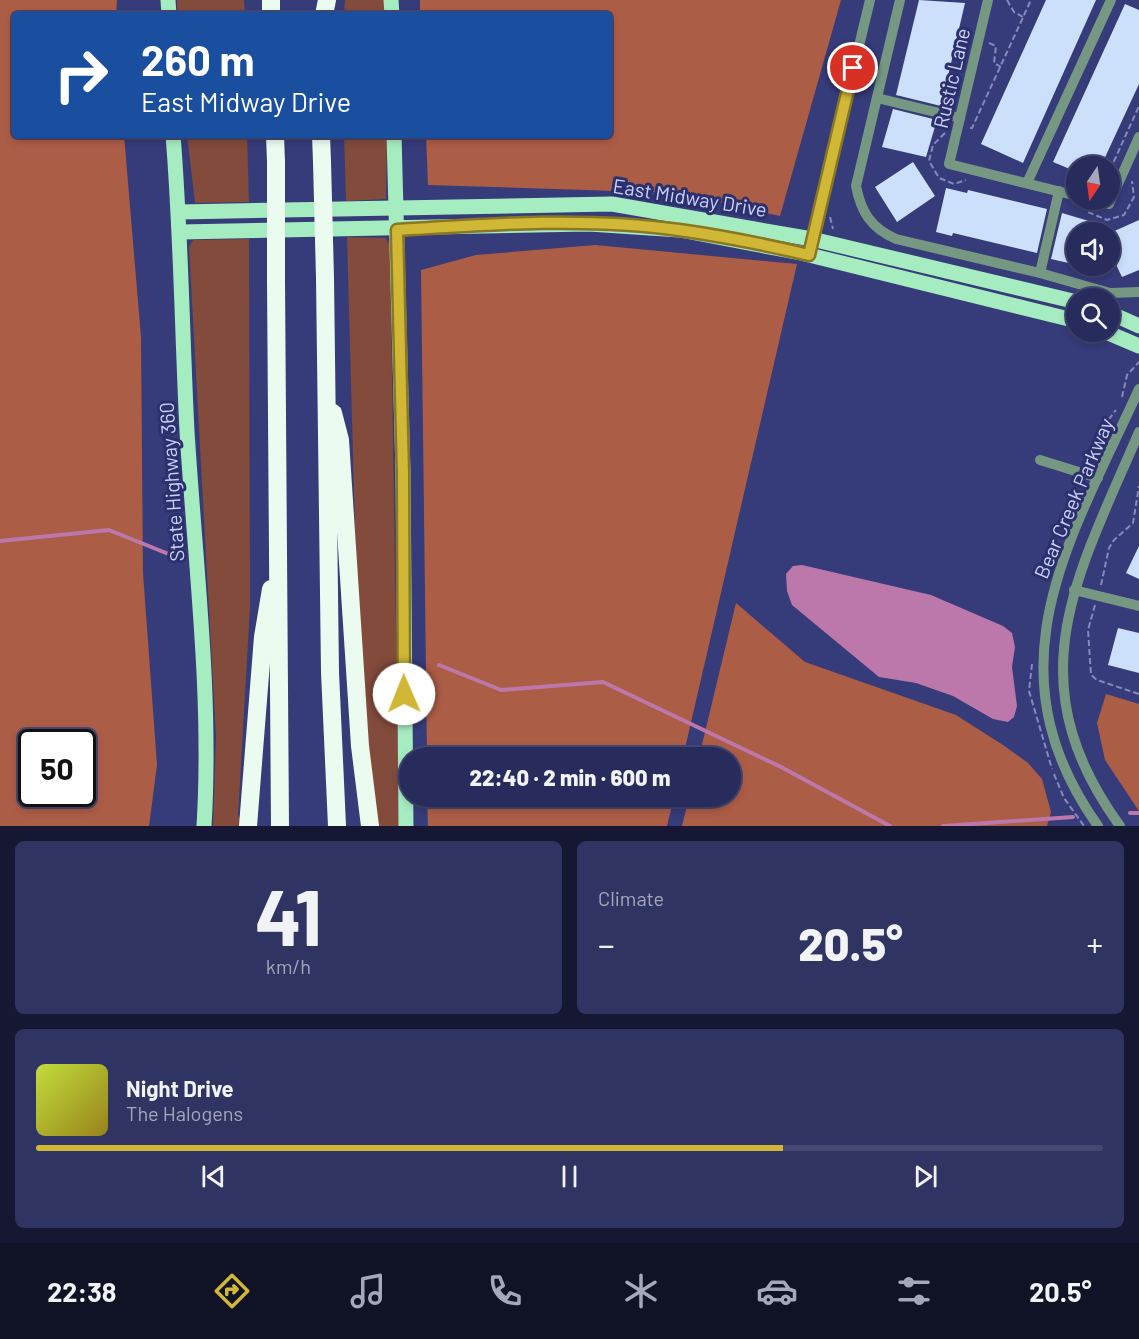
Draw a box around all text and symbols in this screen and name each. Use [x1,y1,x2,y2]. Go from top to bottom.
street label: Rustic Lane [928,25,974,131]
text: 260 m [141,34,254,84]
icon: right [42,36,120,114]
pin [827,42,878,93]
icon: arrive [836,51,869,84]
text: East Midway Drive [141,85,351,117]
north arrow [1066,156,1120,210]
map controls [1066,156,1120,342]
street label: East Midway Drive [611,173,769,221]
button: sound [1066,222,1120,276]
button: search [1066,288,1120,342]
street label: State Highway 360 [153,402,189,562]
street label: Bear Creek Parkway [1028,414,1118,582]
position arrow [372,662,436,726]
speed limit sign: 50 [18,729,96,807]
text: 22:40 · 2 min · 600 m [470,764,670,790]
text: 41 [255,868,322,962]
text: Climate [598,886,664,910]
text: 20.5° [798,916,903,970]
text: − [598,924,615,964]
text: + [1087,924,1103,964]
text: km/h [266,954,311,978]
text: Night Drive [126,1075,234,1101]
text: The Halogens [126,1101,243,1125]
icon: previous [197,1160,230,1193]
icon: pause [553,1160,586,1193]
icon: next [909,1160,942,1193]
icon: directions [211,1270,253,1312]
icon: music [347,1270,389,1312]
icon: phone [484,1270,526,1312]
icon: climate [620,1270,662,1312]
icon: car [756,1270,798,1312]
icon: filters [893,1270,935,1312]
text: 22:38 [47,1275,116,1307]
text: 20.5° [1029,1275,1092,1307]

